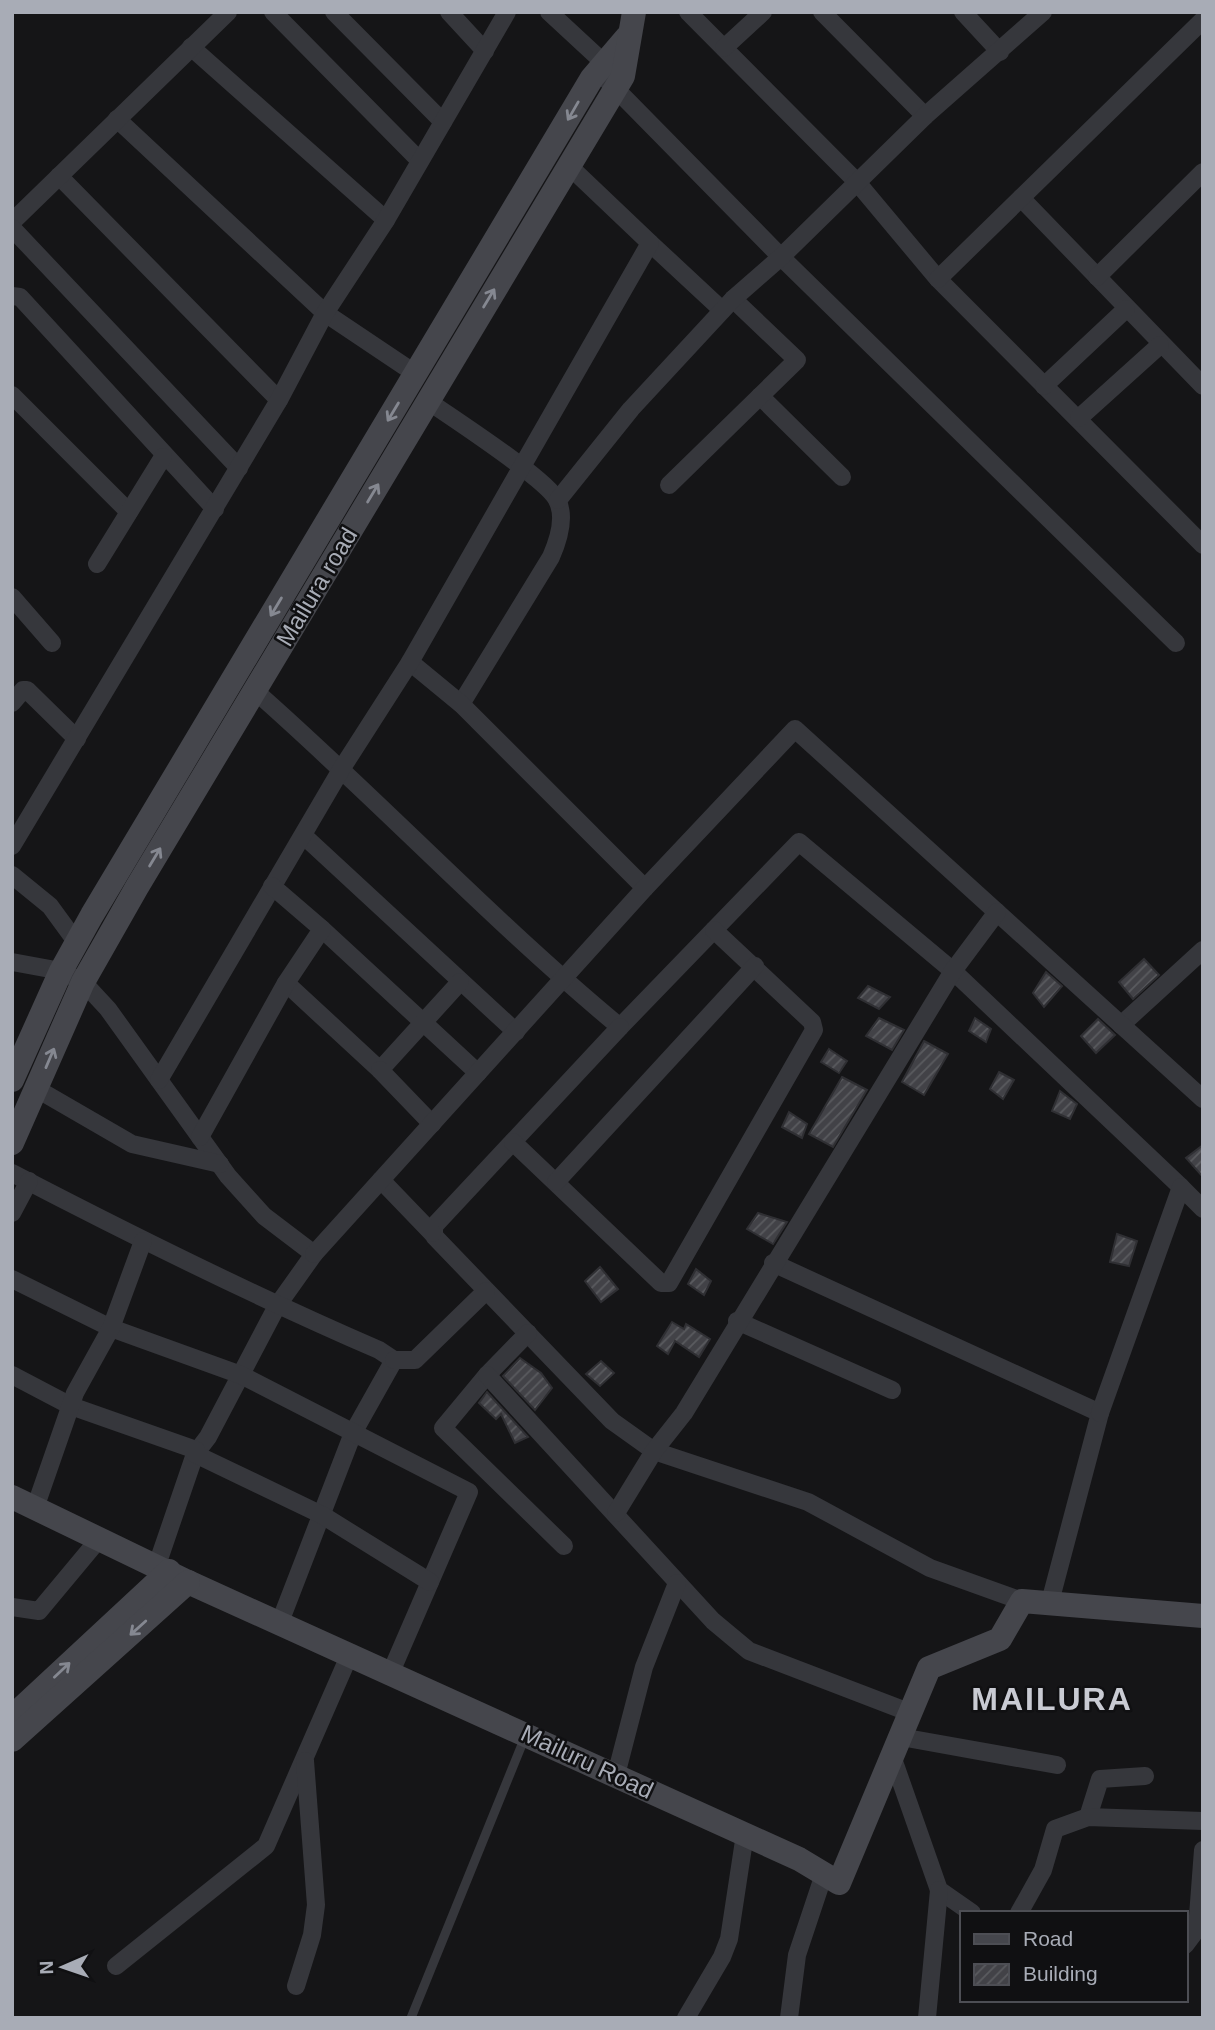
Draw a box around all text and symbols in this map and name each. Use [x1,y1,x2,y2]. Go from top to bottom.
one-way arrow [565,101,579,121]
one-way arrow [483,288,496,309]
one-way arrow [386,401,400,421]
one-way arrow [366,484,380,504]
street label: Mailura road [271,523,362,651]
one-way arrow [269,597,283,617]
one-way arrow [148,847,162,867]
one-way arrow [44,1048,57,1069]
one-way arrow [129,1619,147,1635]
one-way arrow [53,1662,70,1679]
district label: MAILURA [971,1681,1133,1717]
street label: Mailuru Road [517,1719,658,1804]
legend [960,1911,1187,2002]
text: Road [1023,1927,1073,1950]
north arrow [28,1932,98,2002]
text: N [36,1960,57,1975]
text: Building [1023,1962,1098,1985]

